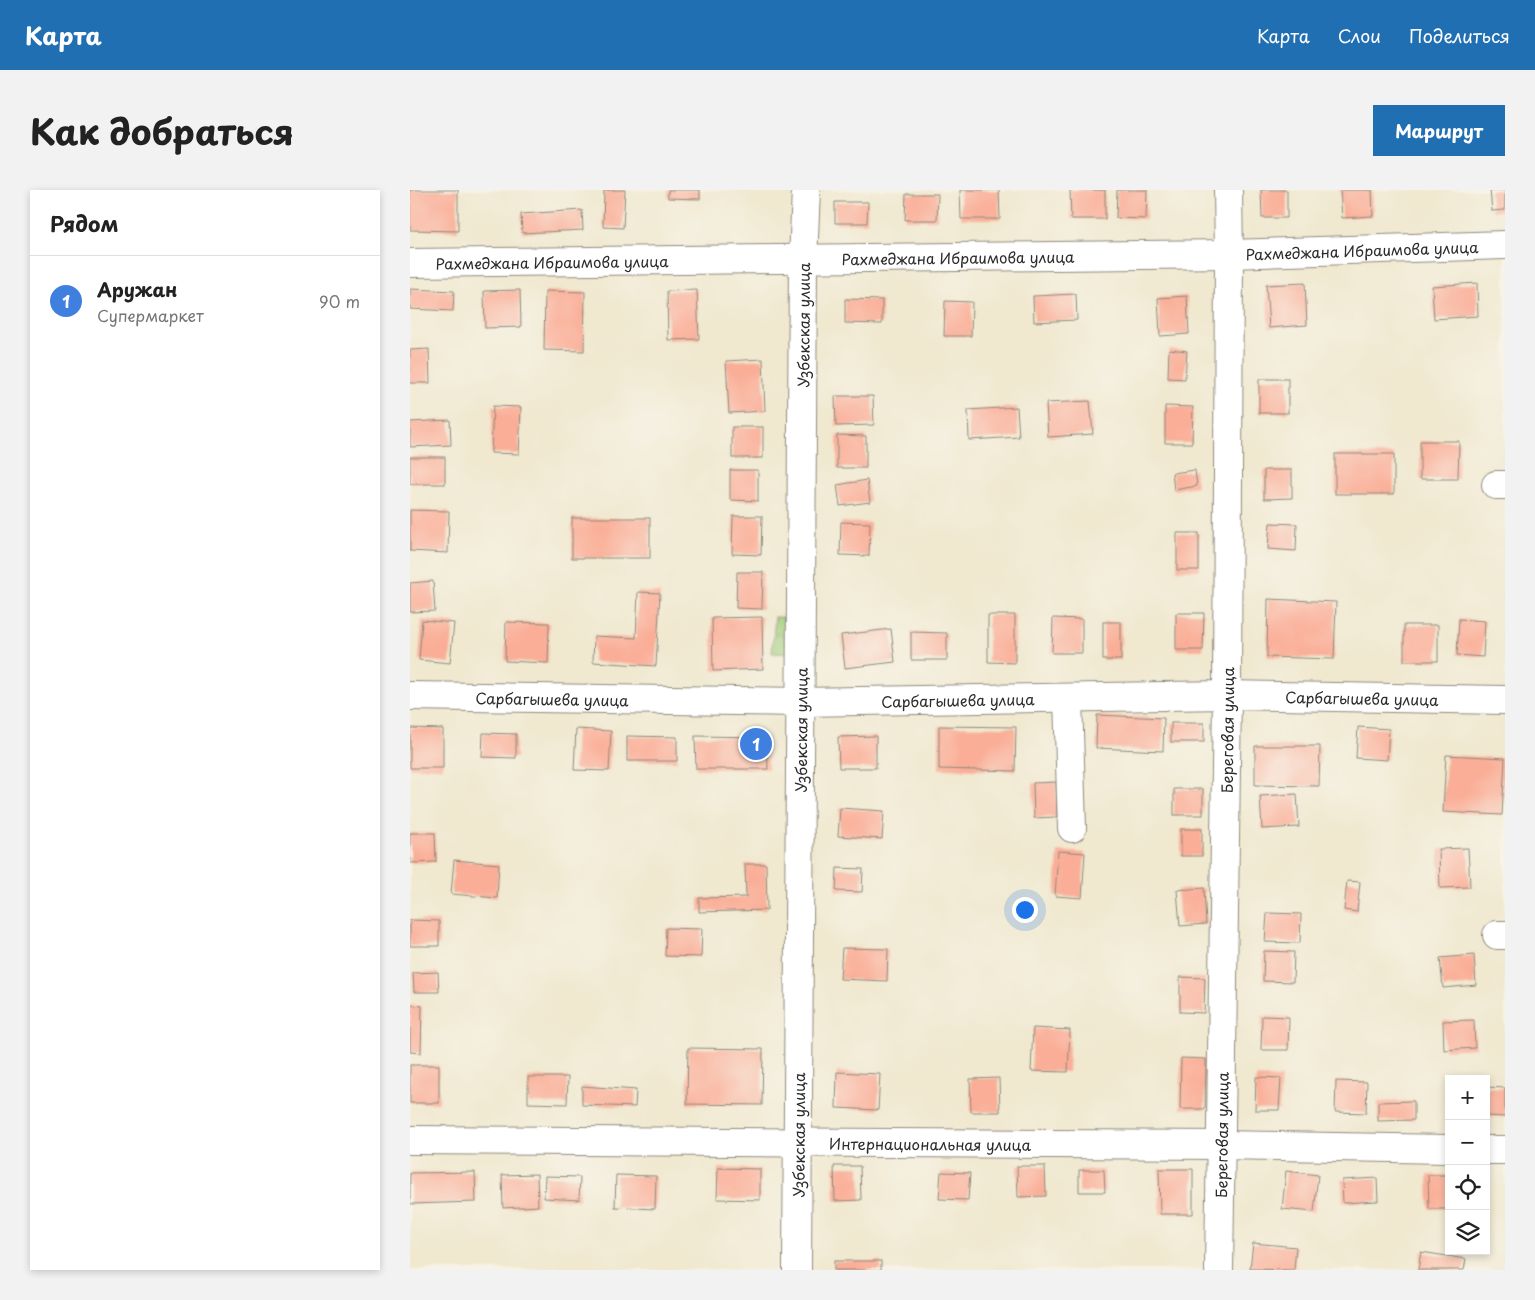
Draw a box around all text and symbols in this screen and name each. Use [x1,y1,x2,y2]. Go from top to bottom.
text: Карта [25,17,102,53]
text: Карта [1257,22,1310,49]
text: Слои [1338,22,1381,49]
text: Поделиться [1409,22,1510,49]
text: Как добраться [30,104,294,157]
button: Маршрут [1373,105,1505,156]
text: Рядом [50,207,118,239]
street label: Рахмеджана Ибраимова улица [1245,234,1479,265]
street label: Рахмеджана Ибраимова улица [841,244,1075,270]
street label: Рахмеджана Ибраимова улица [435,249,669,274]
street label: Узбекская улица [791,262,814,388]
text: Аружан [97,275,177,303]
text: 1 [62,289,70,313]
text: 90 m [319,289,360,313]
text: Супермаркет [97,303,204,327]
street label: Береговая улица [1214,666,1239,793]
street label: Узбекская улица [788,667,812,793]
street label: Сарбагышева улица [1285,685,1439,710]
street label: Сарбагышева улица [475,686,629,711]
street label: Сарбагышева улица [881,687,1035,712]
pin: 1 [740,725,772,763]
your location [1012,897,1038,923]
street label: Береговая улица [1209,1071,1233,1198]
street label: Узбекская улица [786,1072,810,1198]
map controls [1445,1075,1490,1255]
button: + [1445,1075,1490,1120]
button: − [1445,1120,1490,1165]
street label: Интернациональная улица [829,1131,1032,1155]
button: locate [1445,1165,1490,1210]
button: layers [1445,1210,1490,1255]

